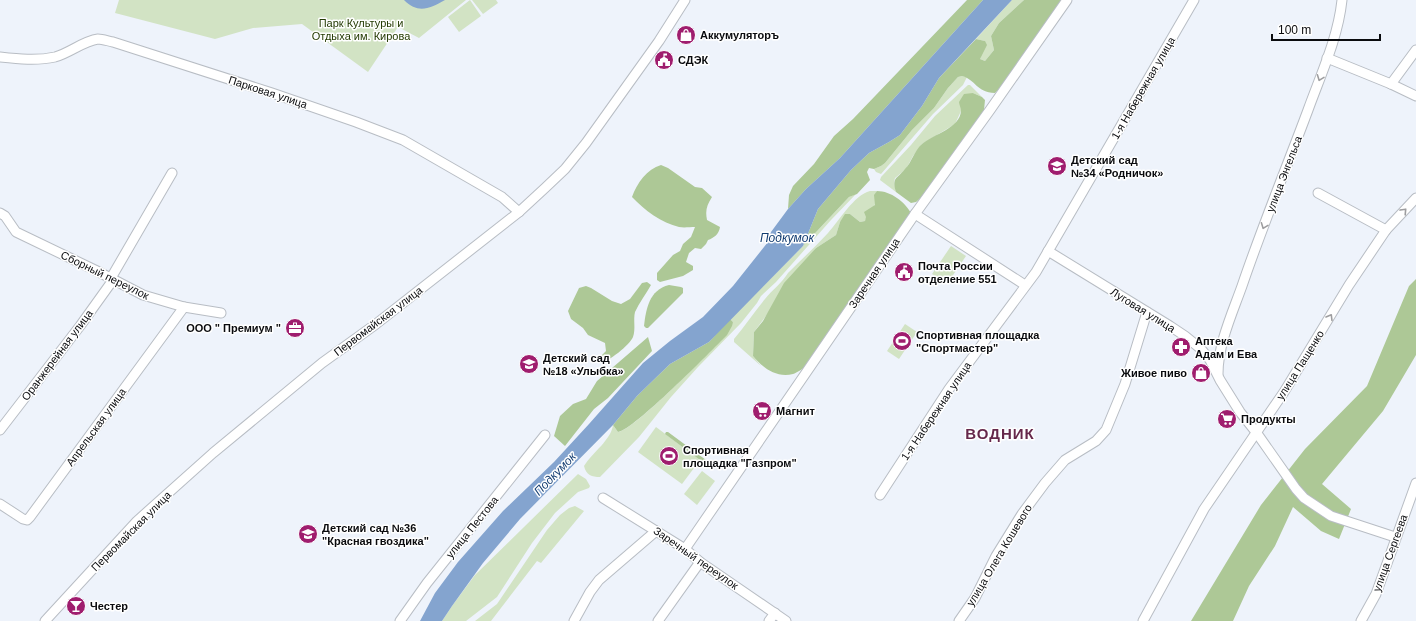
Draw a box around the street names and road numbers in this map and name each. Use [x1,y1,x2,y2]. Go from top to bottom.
street label: 1-я Набережная улица [1109,34,1178,141]
street label: Парковая улица [227,74,310,111]
street label: улица Энгельса [1264,133,1304,214]
street label: Заречная улица [846,235,902,310]
street label: Сборный переулок [59,248,151,302]
street label: Первомайская улица [331,283,425,358]
street label: Луговая улица [1109,285,1178,335]
street label: Оранжерейная улица [19,307,95,403]
street label: улица Пащенко [1274,328,1326,402]
street label: 1-я Набережная улица [899,359,974,462]
street label: Апрельская улица [64,385,129,468]
street label: Первомайская улица [89,488,174,573]
street label: улица Пестова [444,493,501,560]
street label: улица Олега Кошевого [964,502,1034,608]
street label: улица Сергеева [1370,512,1410,593]
street label: Заречный переулок [651,524,741,592]

